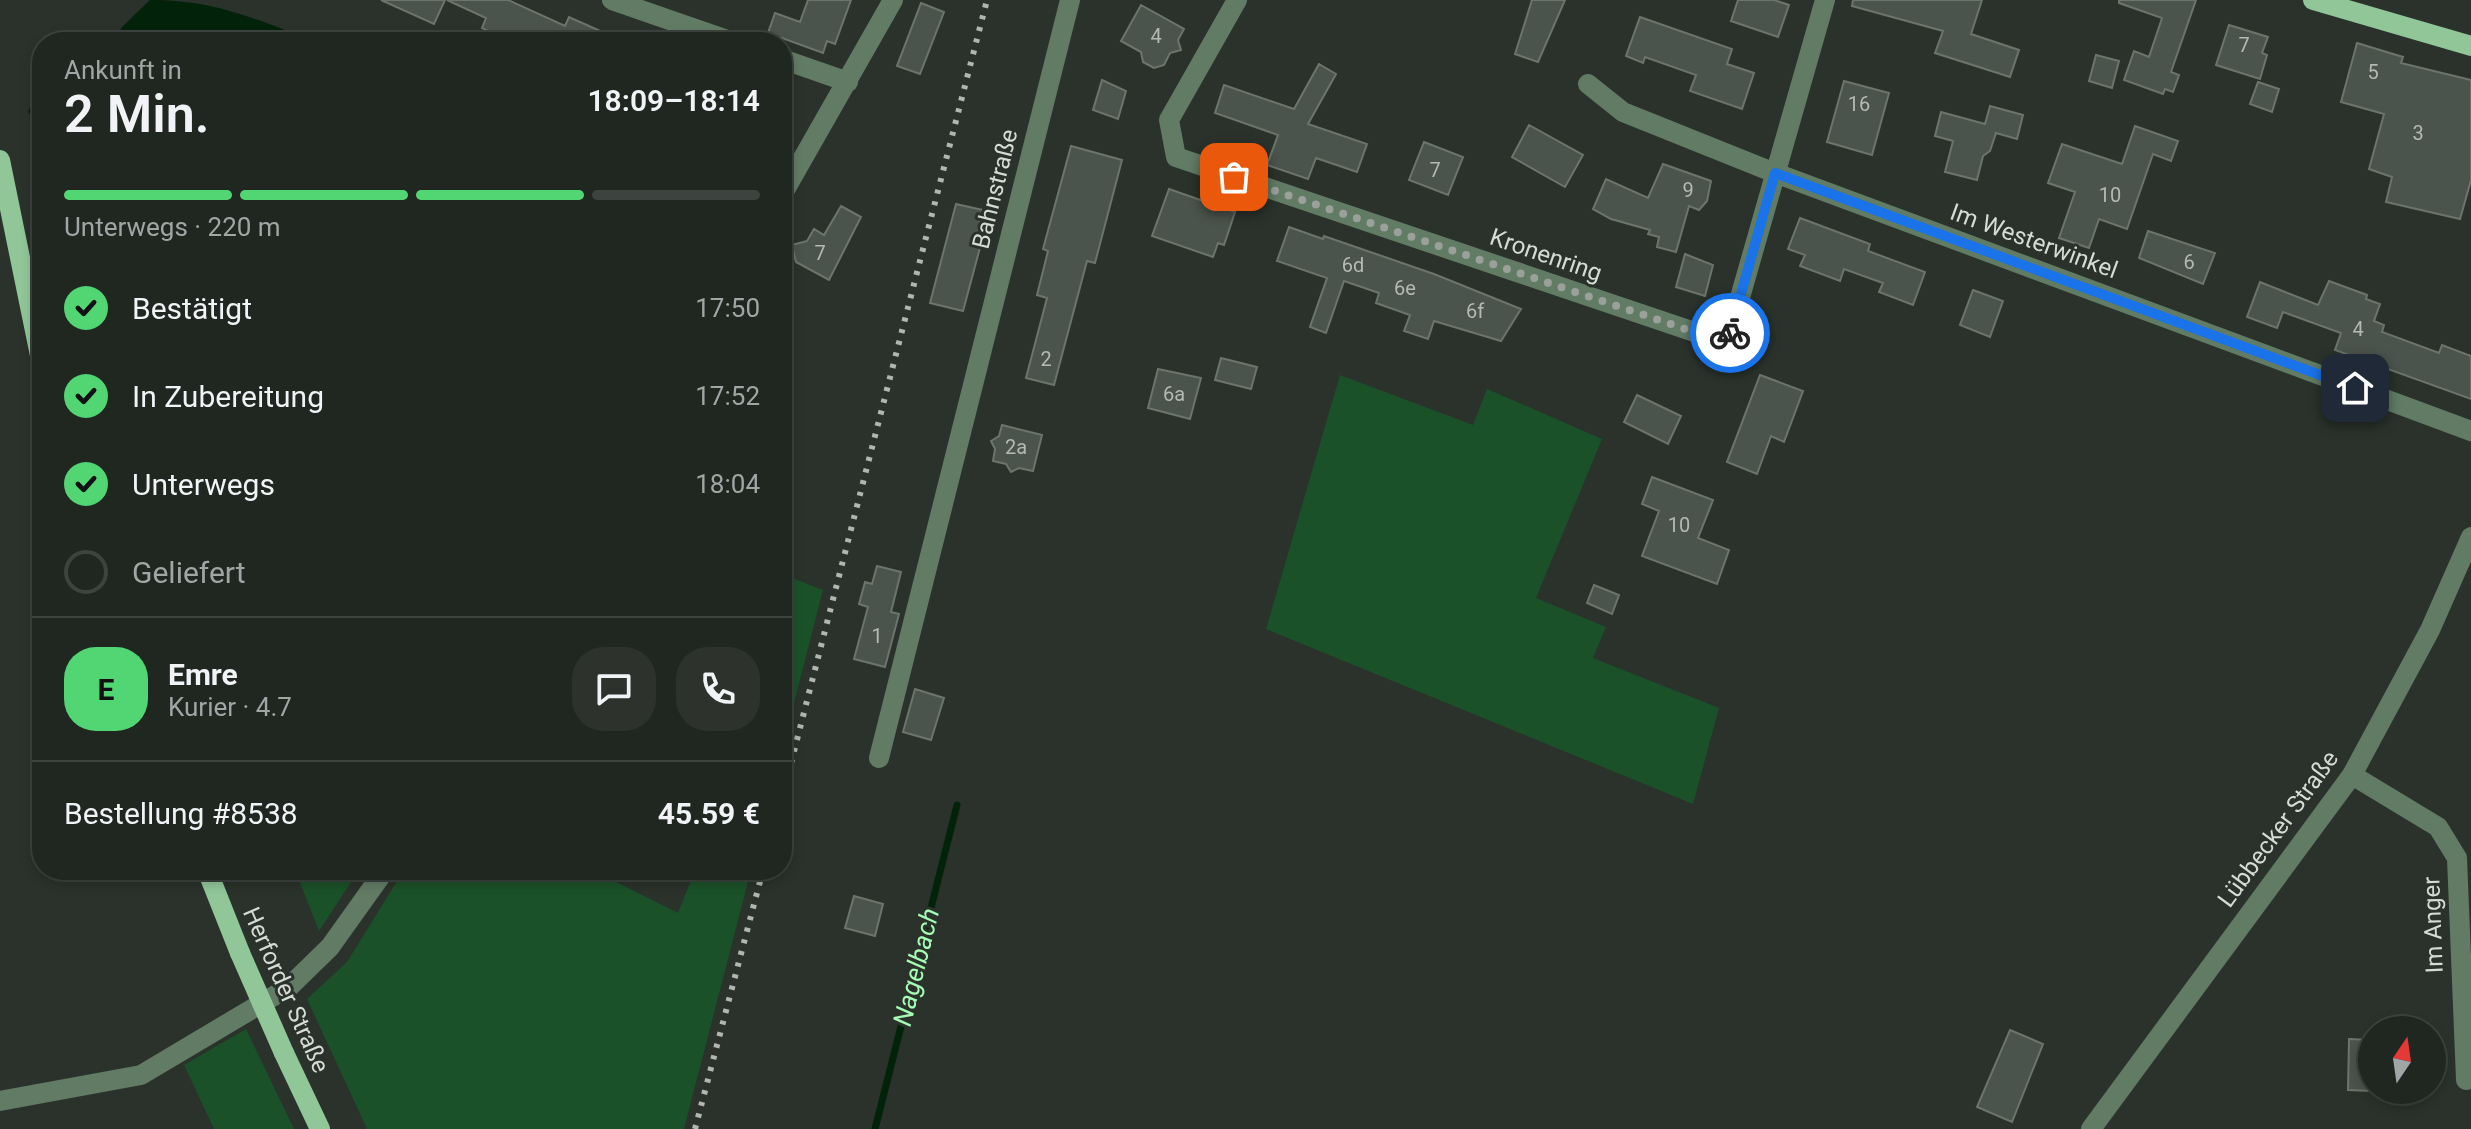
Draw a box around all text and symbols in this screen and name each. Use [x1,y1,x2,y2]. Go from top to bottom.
house number: 4 [1150,24,1162,48]
house number: 7 [2238,33,2250,57]
text: Ankunft in [64,55,182,85]
house number: 5 [2367,60,2379,84]
text: 18:09–18:14 [587,83,760,118]
text: 2 Min. [64,84,209,145]
house number: 16 [1848,92,1870,116]
house number: 3 [2412,121,2424,145]
street label: Bahnstraße [967,126,1023,252]
pin [1200,143,1268,211]
icon: bag [1212,155,1256,199]
house number: 7 [1429,158,1441,182]
house number: 9 [1682,178,1694,202]
house number: 10 [2099,183,2121,207]
street label: Im Westerwinkel [1946,198,2122,284]
text: Unterwegs · 220 m [64,212,281,242]
street label: Kronenring [1486,223,1606,287]
house number: 7 [814,241,826,265]
house number: 6 [2183,250,2195,274]
house number: 6d [1342,253,1364,277]
house number: 6e [1394,276,1416,300]
icon: check [64,286,108,330]
text: Bestätigt [132,291,252,326]
text: 17:50 [695,293,760,323]
courier [1690,293,1770,373]
house number: 6f [1466,299,1484,323]
icon: bike [1708,311,1752,355]
house number: 4 [2352,317,2364,341]
house number: 2 [1040,347,1052,371]
pin [2321,354,2389,422]
icon: home [2333,366,2377,410]
icon: check [64,374,108,418]
text: In Zubereitung [132,379,324,414]
text: 17:52 [695,381,760,411]
house number: 6a [1163,382,1185,406]
house number: 2a [1005,435,1027,459]
icon: check [64,462,108,506]
text: Unterwegs [132,467,275,502]
text: 18:04 [695,469,760,499]
house number: 10 [1668,513,1690,537]
text: Geliefert [132,555,246,590]
house number: 1 [871,624,883,648]
button: chat [572,647,656,731]
button: phone [676,647,760,731]
text: Emre [168,657,238,692]
text: E [98,672,114,707]
text: Kurier · 4.7 [168,692,292,722]
street label: Lübbecker Straße [2212,745,2344,913]
text: Bestellung #8538 [64,796,298,831]
text: 45.59 € [658,796,760,831]
street label: Im Anger [2417,876,2449,974]
street label: Herforder Straße [237,903,335,1077]
water label: Nagelbach [887,905,945,1029]
north arrow [2358,1016,2446,1104]
map controls [2358,1016,2446,1104]

